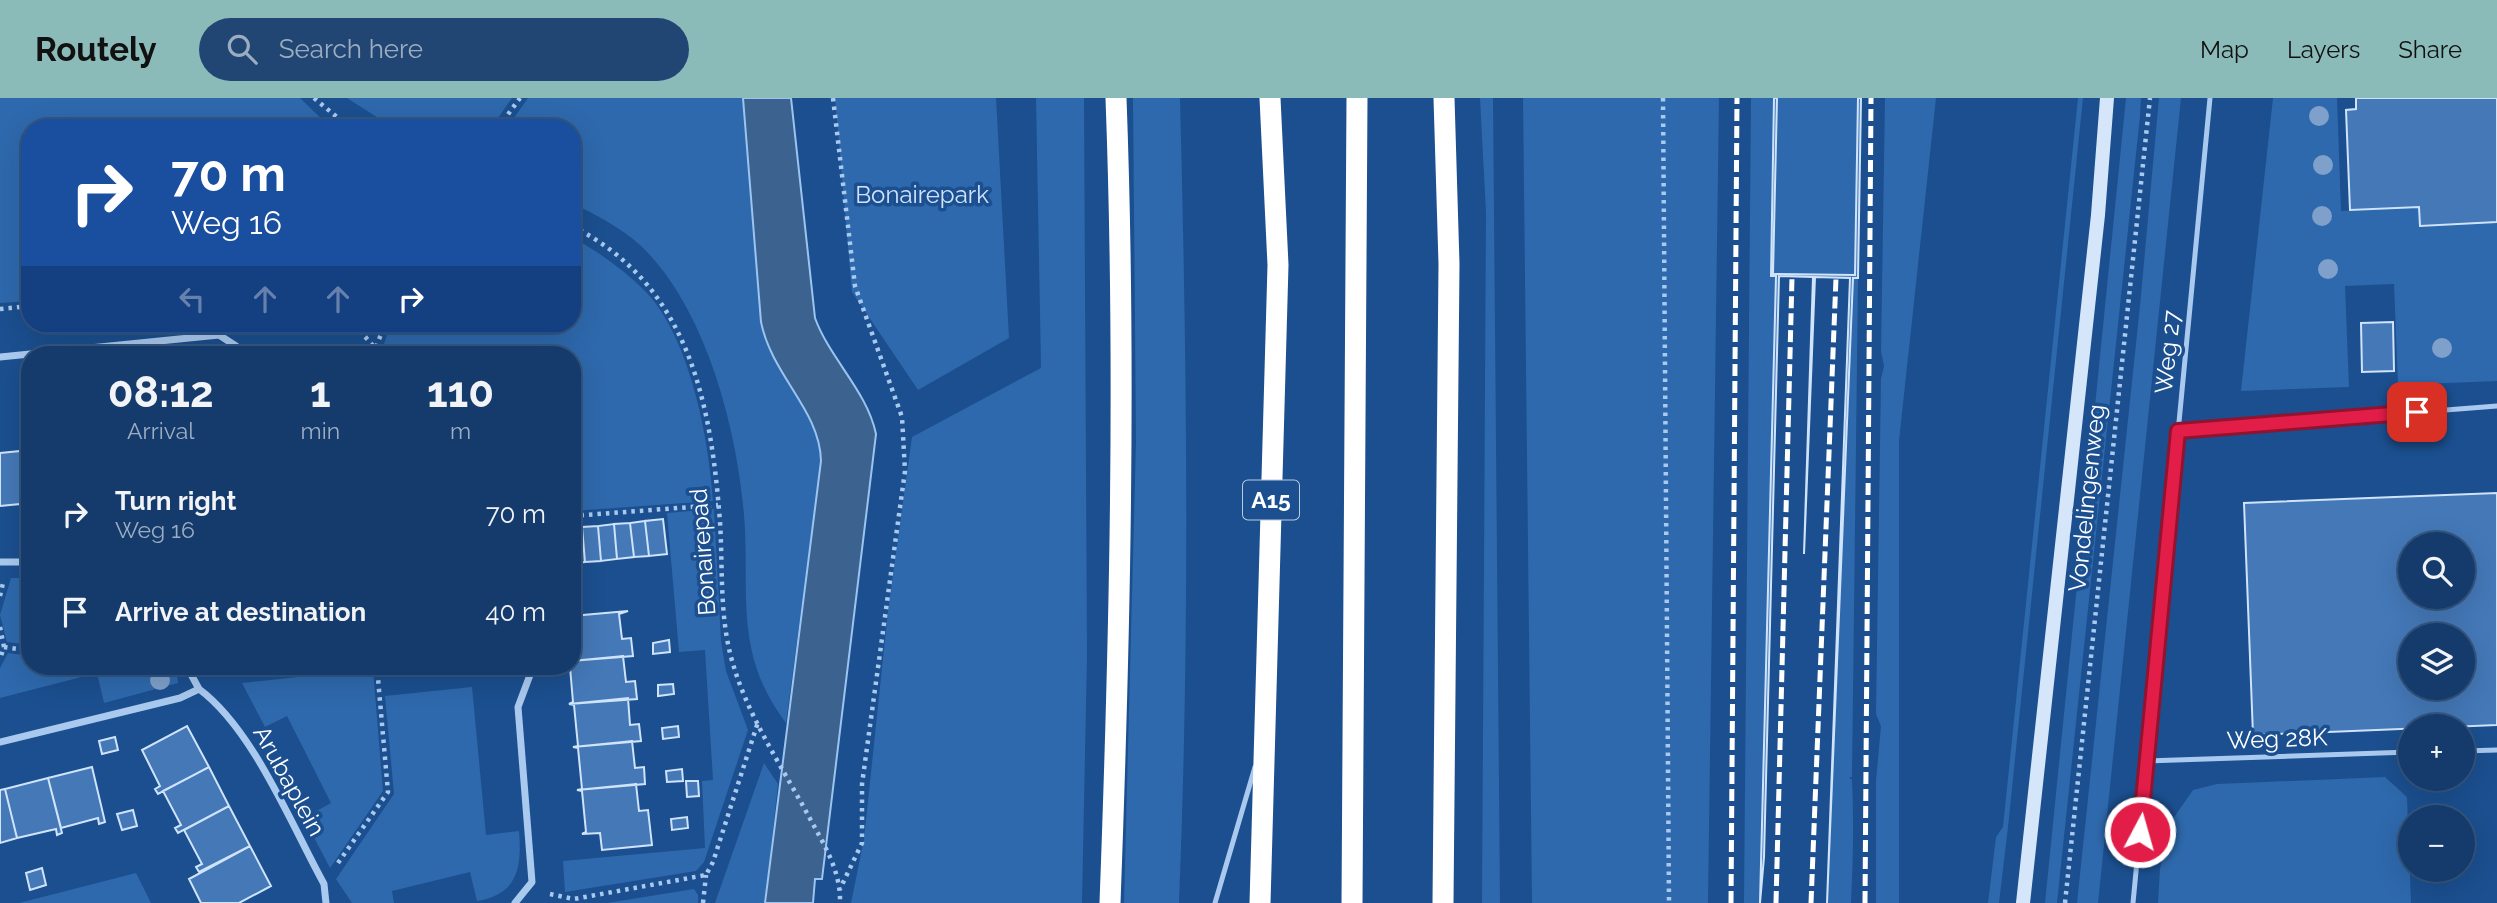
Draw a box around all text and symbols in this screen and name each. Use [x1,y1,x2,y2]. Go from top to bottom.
search box [199,18,689,81]
text: Routely [35,30,157,69]
icon: search [223,30,261,68]
text: Search here [279,34,423,64]
text: Map [2200,35,2249,64]
text: Layers [2287,35,2360,64]
text: Share [2398,35,2462,64]
text: 70 m [171,145,286,202]
icon: right [56,147,147,238]
park label: Bonairepark [855,180,989,209]
text: Weg 16 [171,204,282,241]
icon: left [173,280,211,318]
icon: ahead [246,280,284,318]
icon: ahead [319,280,357,318]
icon: right [392,280,430,318]
street label: Weg 27 [2149,309,2186,395]
text: 08:12 [108,368,214,417]
text: 1 [310,368,331,417]
text: 110 [427,368,494,417]
pin [2387,382,2447,442]
icon: arrive [2398,393,2436,431]
street label: Vondelingenweg [2062,403,2111,593]
text: Arrival [127,417,195,444]
text: min [301,417,340,444]
text: m [450,417,471,444]
road number: A15 [1243,480,1299,520]
text: Turn right [115,486,236,516]
street label: Bonairepad [684,487,721,617]
icon: right [56,495,94,533]
text: 70 m [486,499,546,529]
text: Weg 16 [115,516,195,543]
map controls [2398,532,2475,882]
button: search [2398,532,2475,609]
icon: arrive [56,593,94,631]
text: Arrive at destination [115,597,366,627]
text: 40 m [485,597,546,627]
button: layers [2398,623,2475,700]
button: + [2398,714,2475,791]
street label: Arubaplein [247,721,332,841]
street label: Weg 28K [2226,722,2328,755]
position arrow [2103,795,2177,869]
button: − [2398,805,2475,882]

